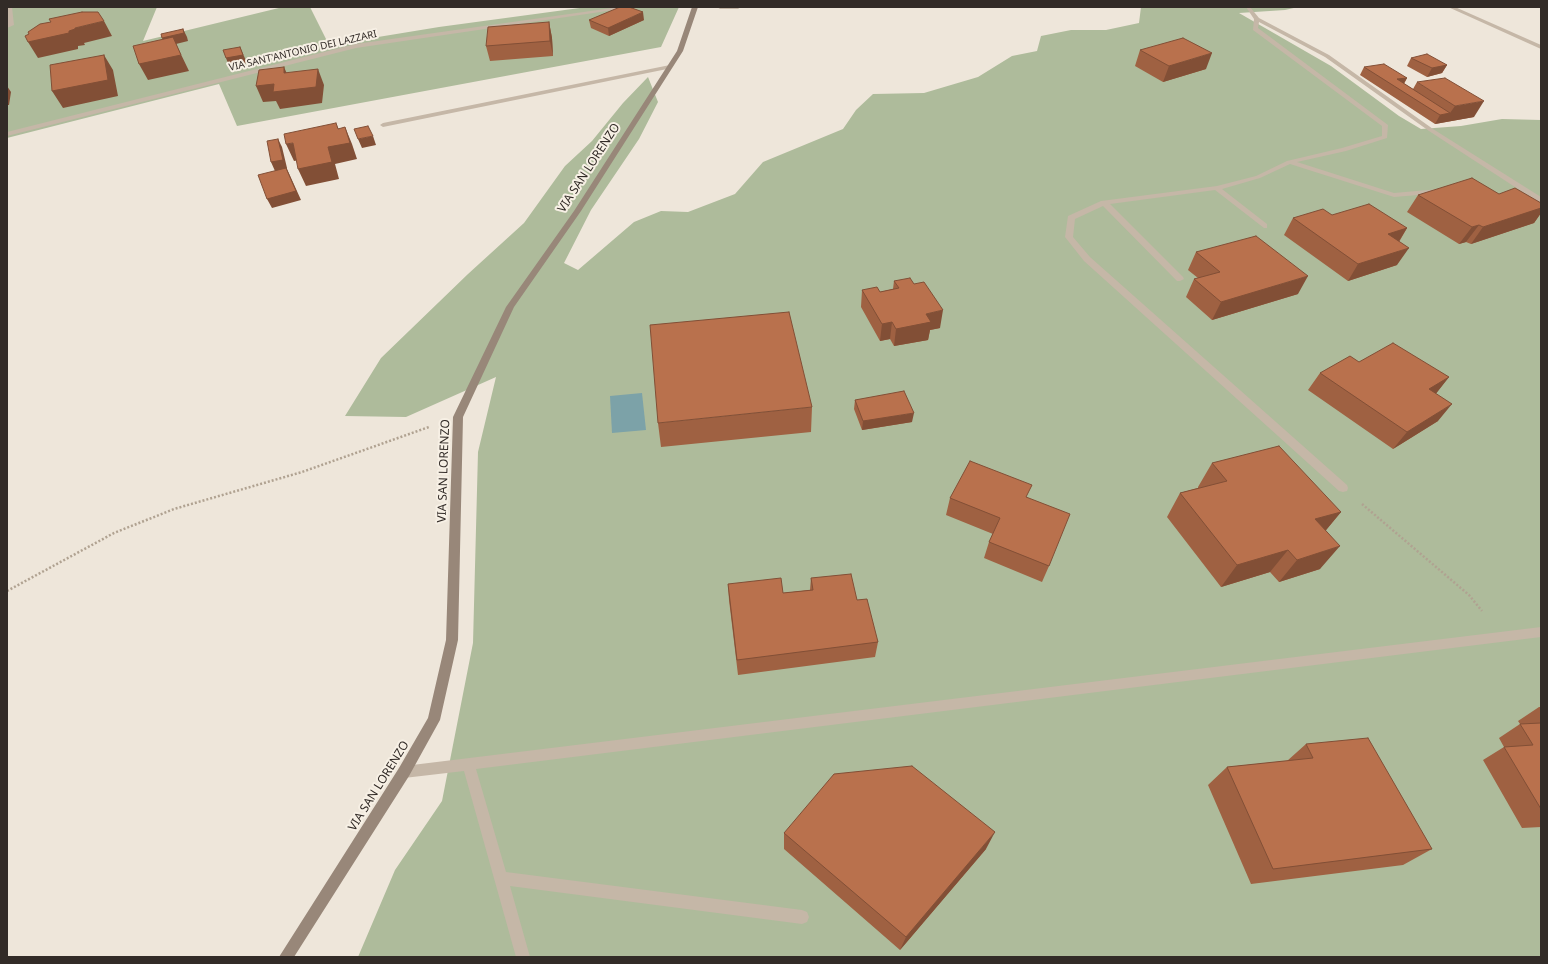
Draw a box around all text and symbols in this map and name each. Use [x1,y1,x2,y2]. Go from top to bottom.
street label: VIA SANT'ANTONIO DEI LAZZARI [228,28,378,74]
street label: VIA SAN LORENZO [555,121,623,215]
street label: VIA SAN LORENZO [435,419,453,523]
street label: VIA SAN LORENZO [346,738,412,834]

